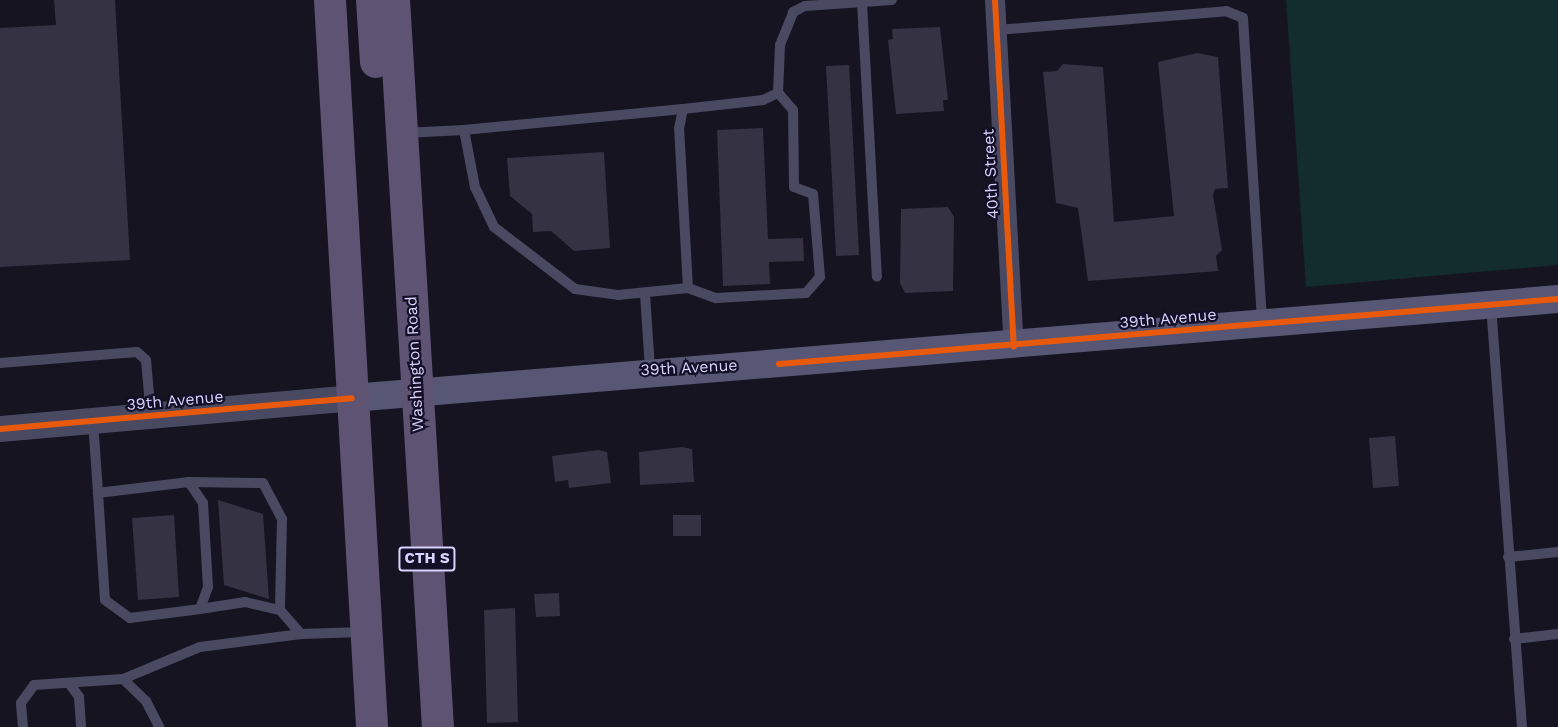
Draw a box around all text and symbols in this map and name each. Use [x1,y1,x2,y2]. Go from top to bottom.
street label: 40th Street [979,129,1003,219]
street label: Washington Road [402,296,428,432]
street label: 39th Avenue [1118,305,1218,333]
street label: 39th Avenue [640,356,738,380]
street label: 39th Avenue [125,387,225,415]
road number: CTH S [397,547,457,571]

